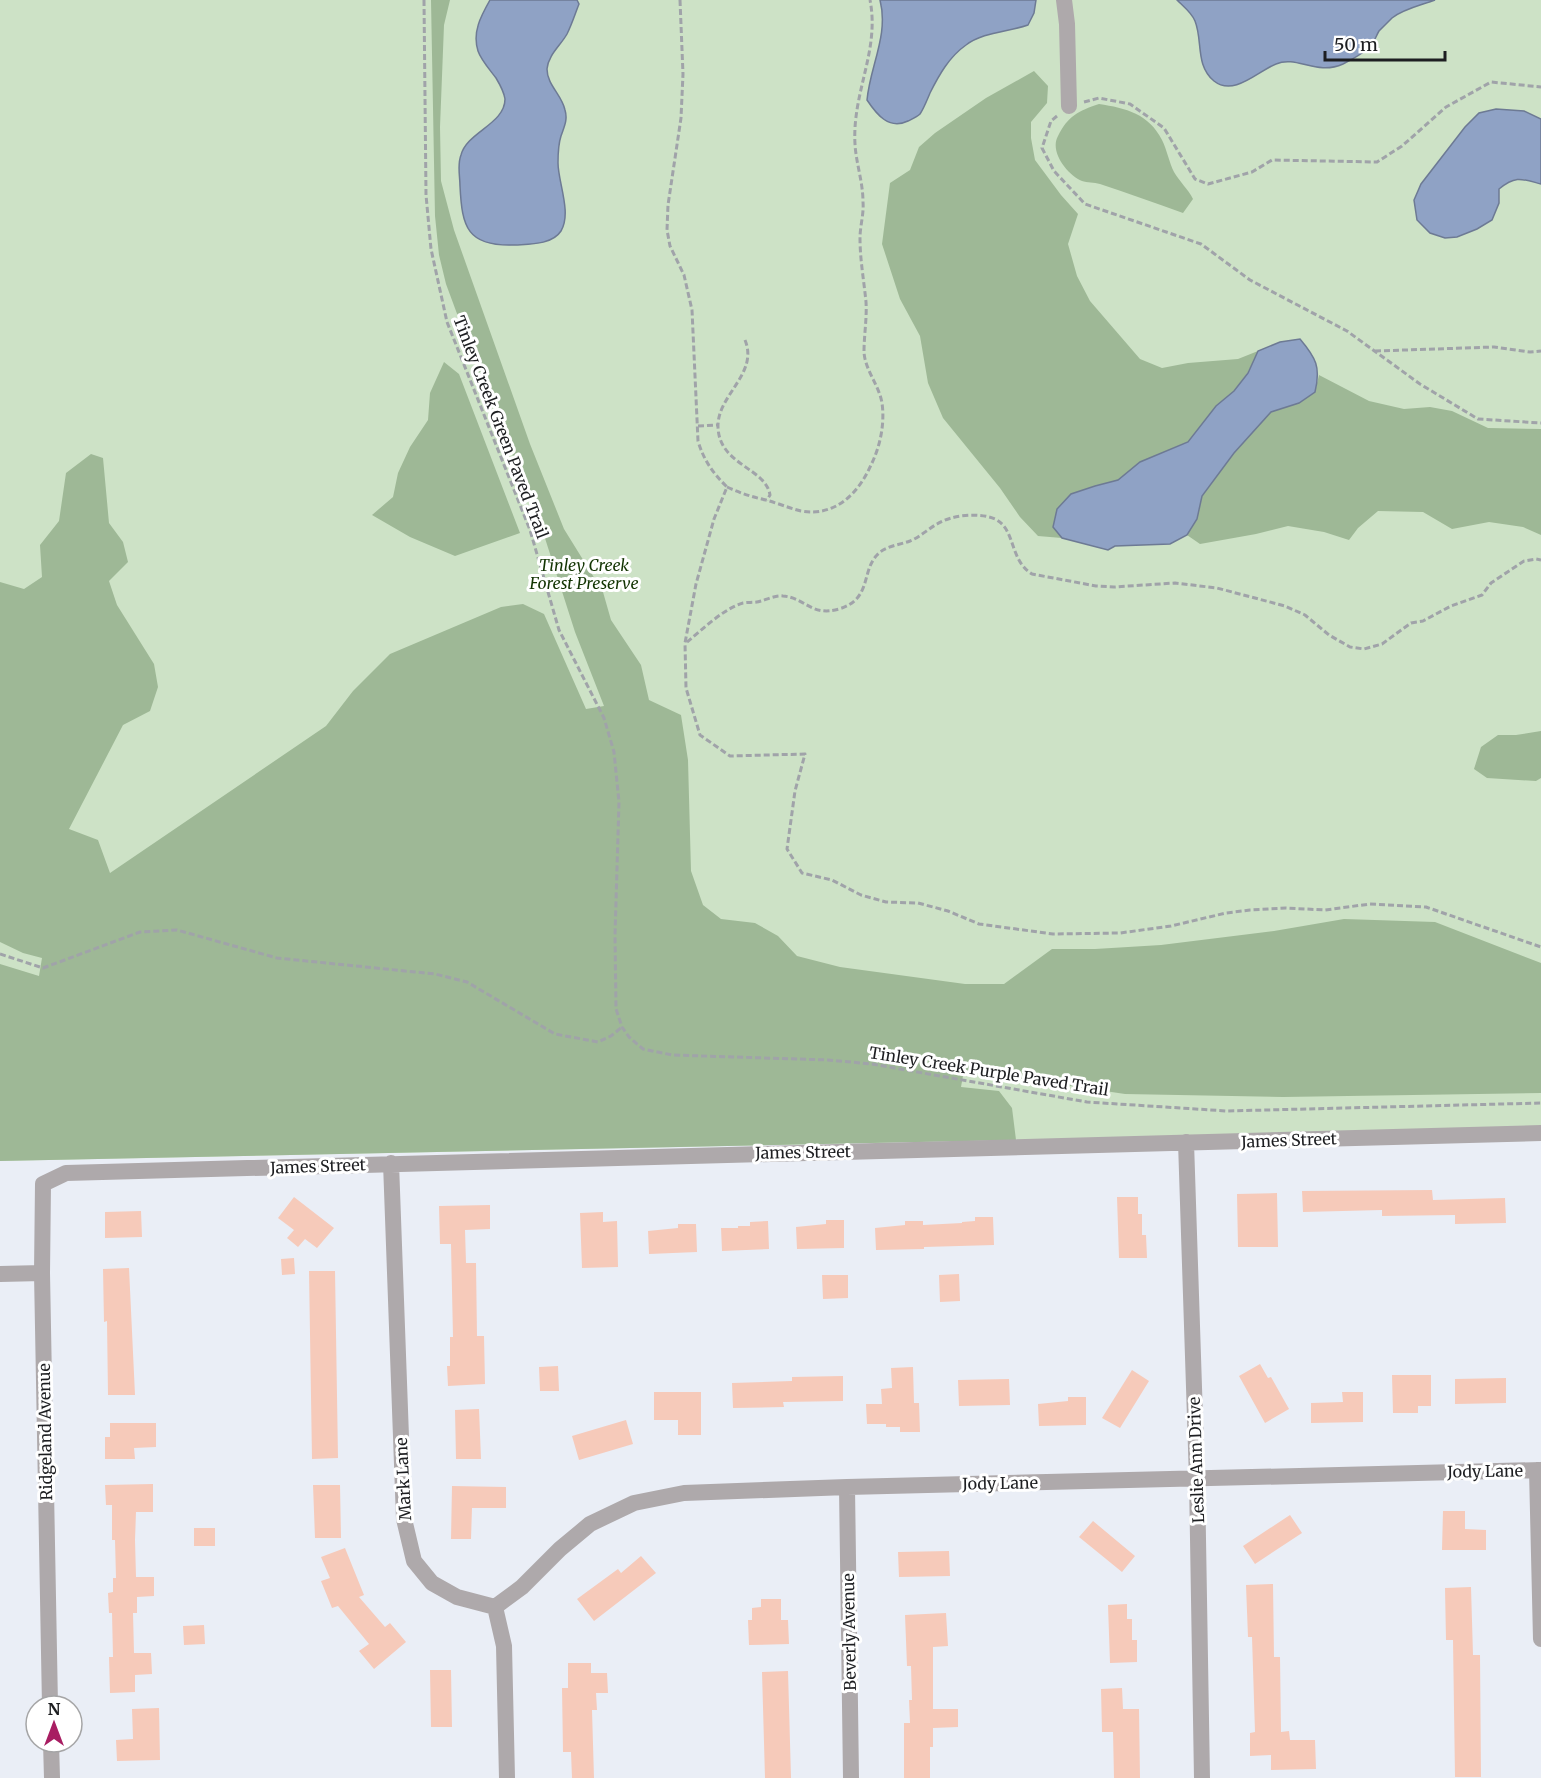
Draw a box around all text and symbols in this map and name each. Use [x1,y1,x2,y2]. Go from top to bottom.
scale bar [1325,24,1445,62]
text: 50 m [1334,33,1378,56]
street label: Tinley Creek Green Paved Trail [449,313,553,541]
park label: Tinley Creek Forest Preserve [528,555,639,593]
street label: Tinley Creek Purple Paved Trail [868,1042,1110,1100]
street label: James Street [1240,1128,1338,1152]
street label: James Street [754,1141,852,1163]
street label: James Street [269,1154,367,1178]
street label: Ridgeland Avenue [34,1363,56,1501]
street label: Leslie Ann Drive [1184,1397,1208,1523]
street label: Mark Lane [391,1437,415,1521]
street label: Jody Lane [1446,1460,1523,1482]
street label: Jody Lane [961,1472,1038,1494]
street label: Beverly Avenue [838,1573,860,1691]
north arrow [24,1694,84,1754]
text: N [48,1699,61,1719]

